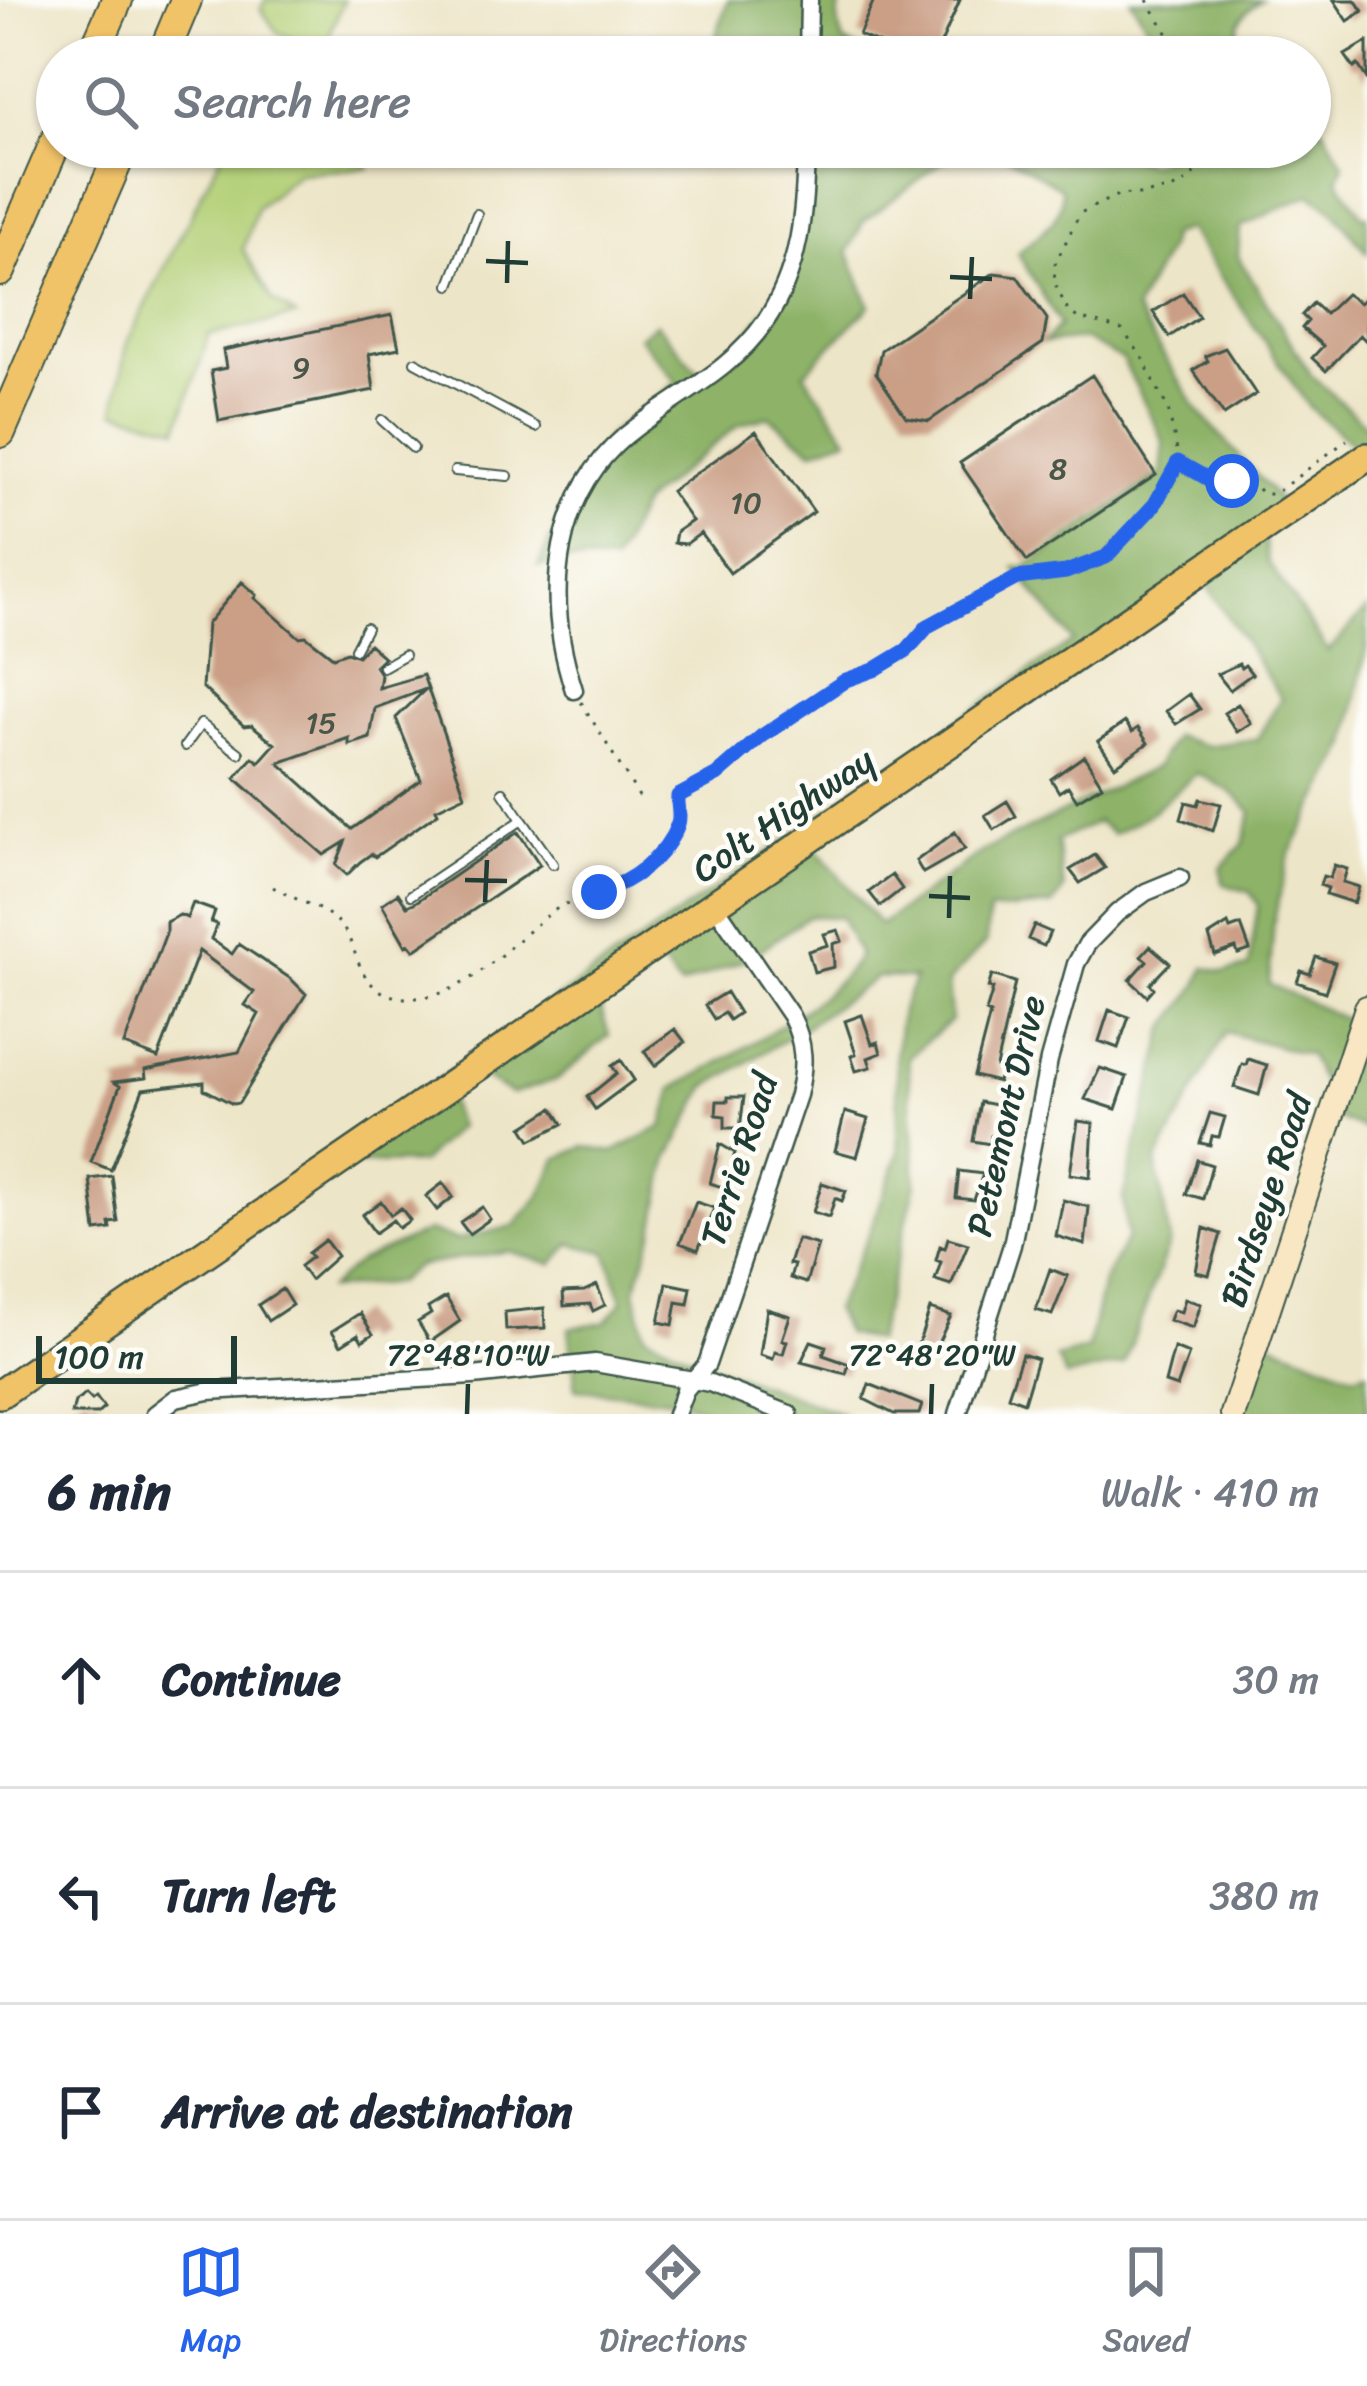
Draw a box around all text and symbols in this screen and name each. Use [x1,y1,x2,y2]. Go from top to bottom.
search box [36,36,1331,168]
text: Search here [174,62,411,142]
icon: search [78,69,144,135]
house number: 9 [292,341,310,395]
house number: 8 [1049,442,1067,496]
route start [1205,454,1259,508]
house number: 10 [730,476,762,530]
house number: 15 [305,696,337,750]
street label: Colt Highway [678,729,888,900]
route end [572,865,626,919]
street label: Petemont Drive [947,989,1065,1243]
street label: Terrie Road [681,1062,798,1255]
street label: Birdseye Road [1201,1083,1331,1316]
text: 100 m [54,1328,144,1386]
text: 72°48'10"W [387,1328,550,1382]
text: 72°48'20"W [848,1328,1016,1382]
scale bar [36,1330,237,1383]
text: 6 min [48,1447,171,1537]
text: Walk · 410 m [1101,1458,1319,1527]
text: Continue [162,1640,341,1720]
text: 30 m [1233,1645,1319,1714]
icon: ahead [48,1647,114,1713]
text: Turn left [162,1856,335,1936]
text: 380 m [1209,1861,1319,1930]
icon: left [48,1863,114,1929]
text: Arrive at destination [162,2072,572,2152]
icon: arrive [48,2079,114,2145]
tab: Map [178,2239,244,2369]
tab: Directions [599,2239,747,2369]
tab: Saved [1102,2239,1189,2369]

